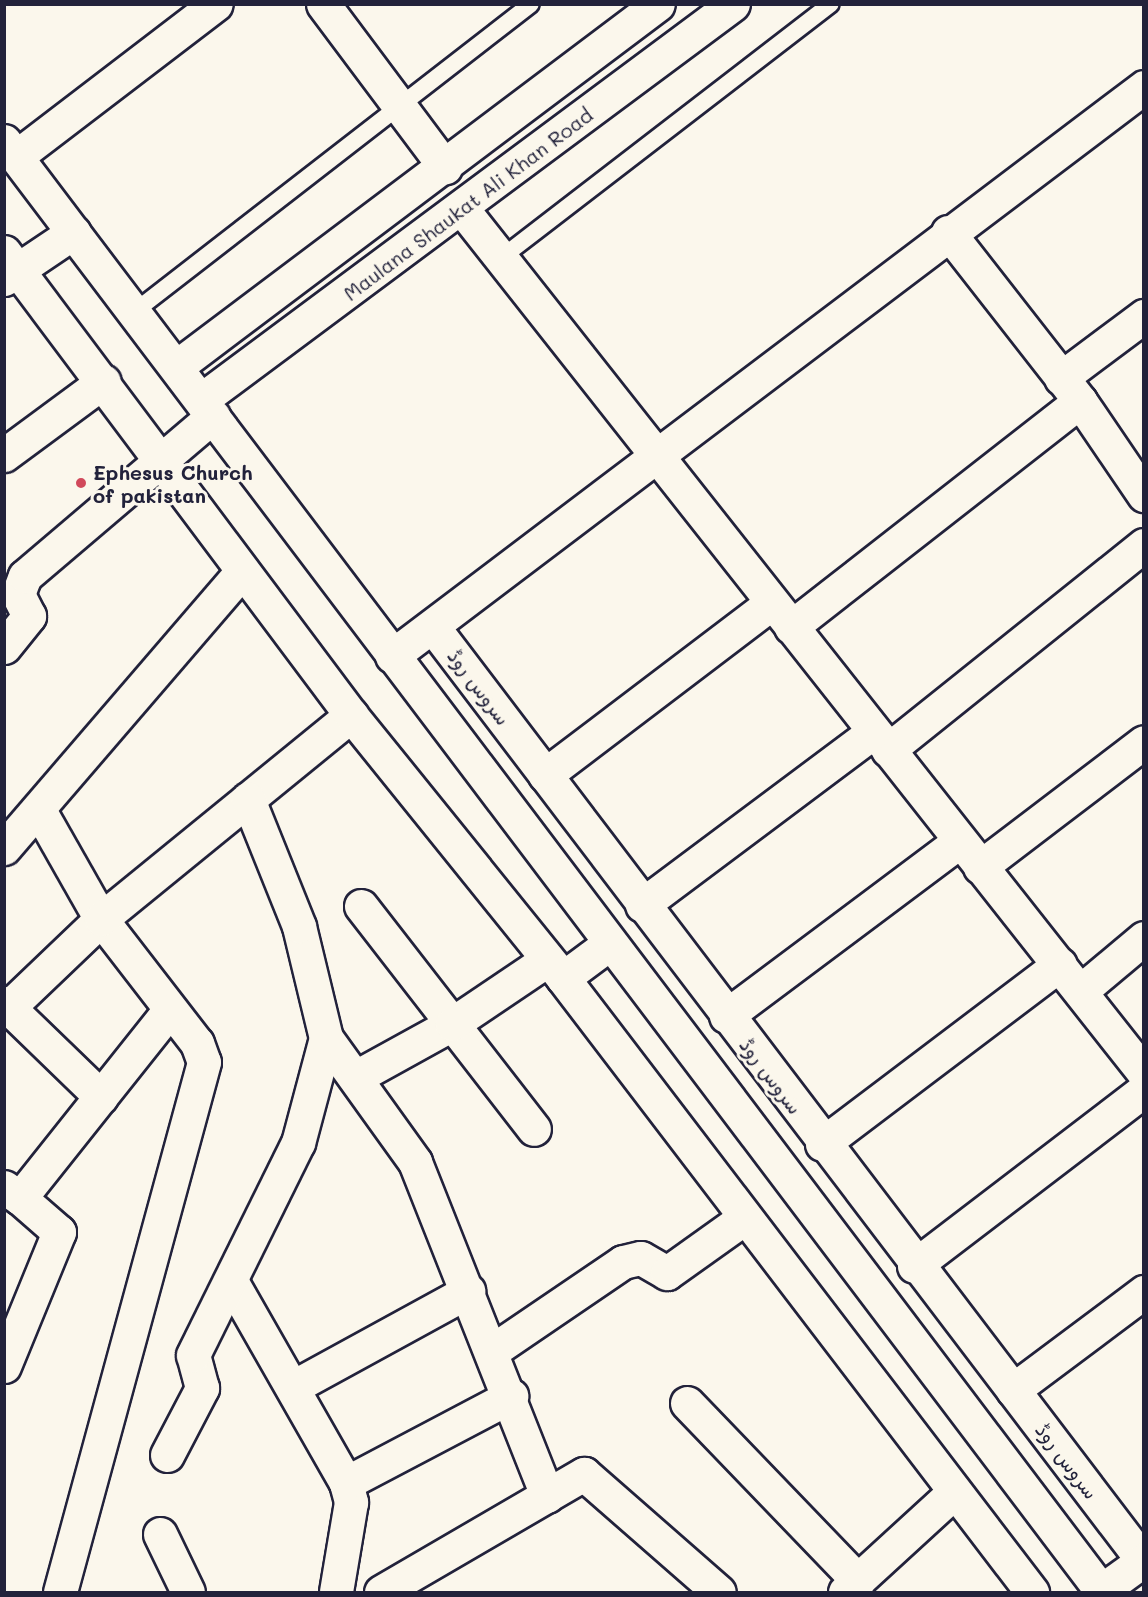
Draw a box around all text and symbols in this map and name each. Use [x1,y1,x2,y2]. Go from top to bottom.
street label: Maulana Shaukat Ali Khan Road [339,102,597,306]
place label: Ephesus Church of pakistan [93,460,253,507]
marker: Ephesus Church of pakistan [74,476,88,490]
street label: سروس روڈ [443,644,515,730]
street label: سروس روڈ [735,1033,807,1119]
street label: سروس روڈ [1031,1418,1103,1504]

